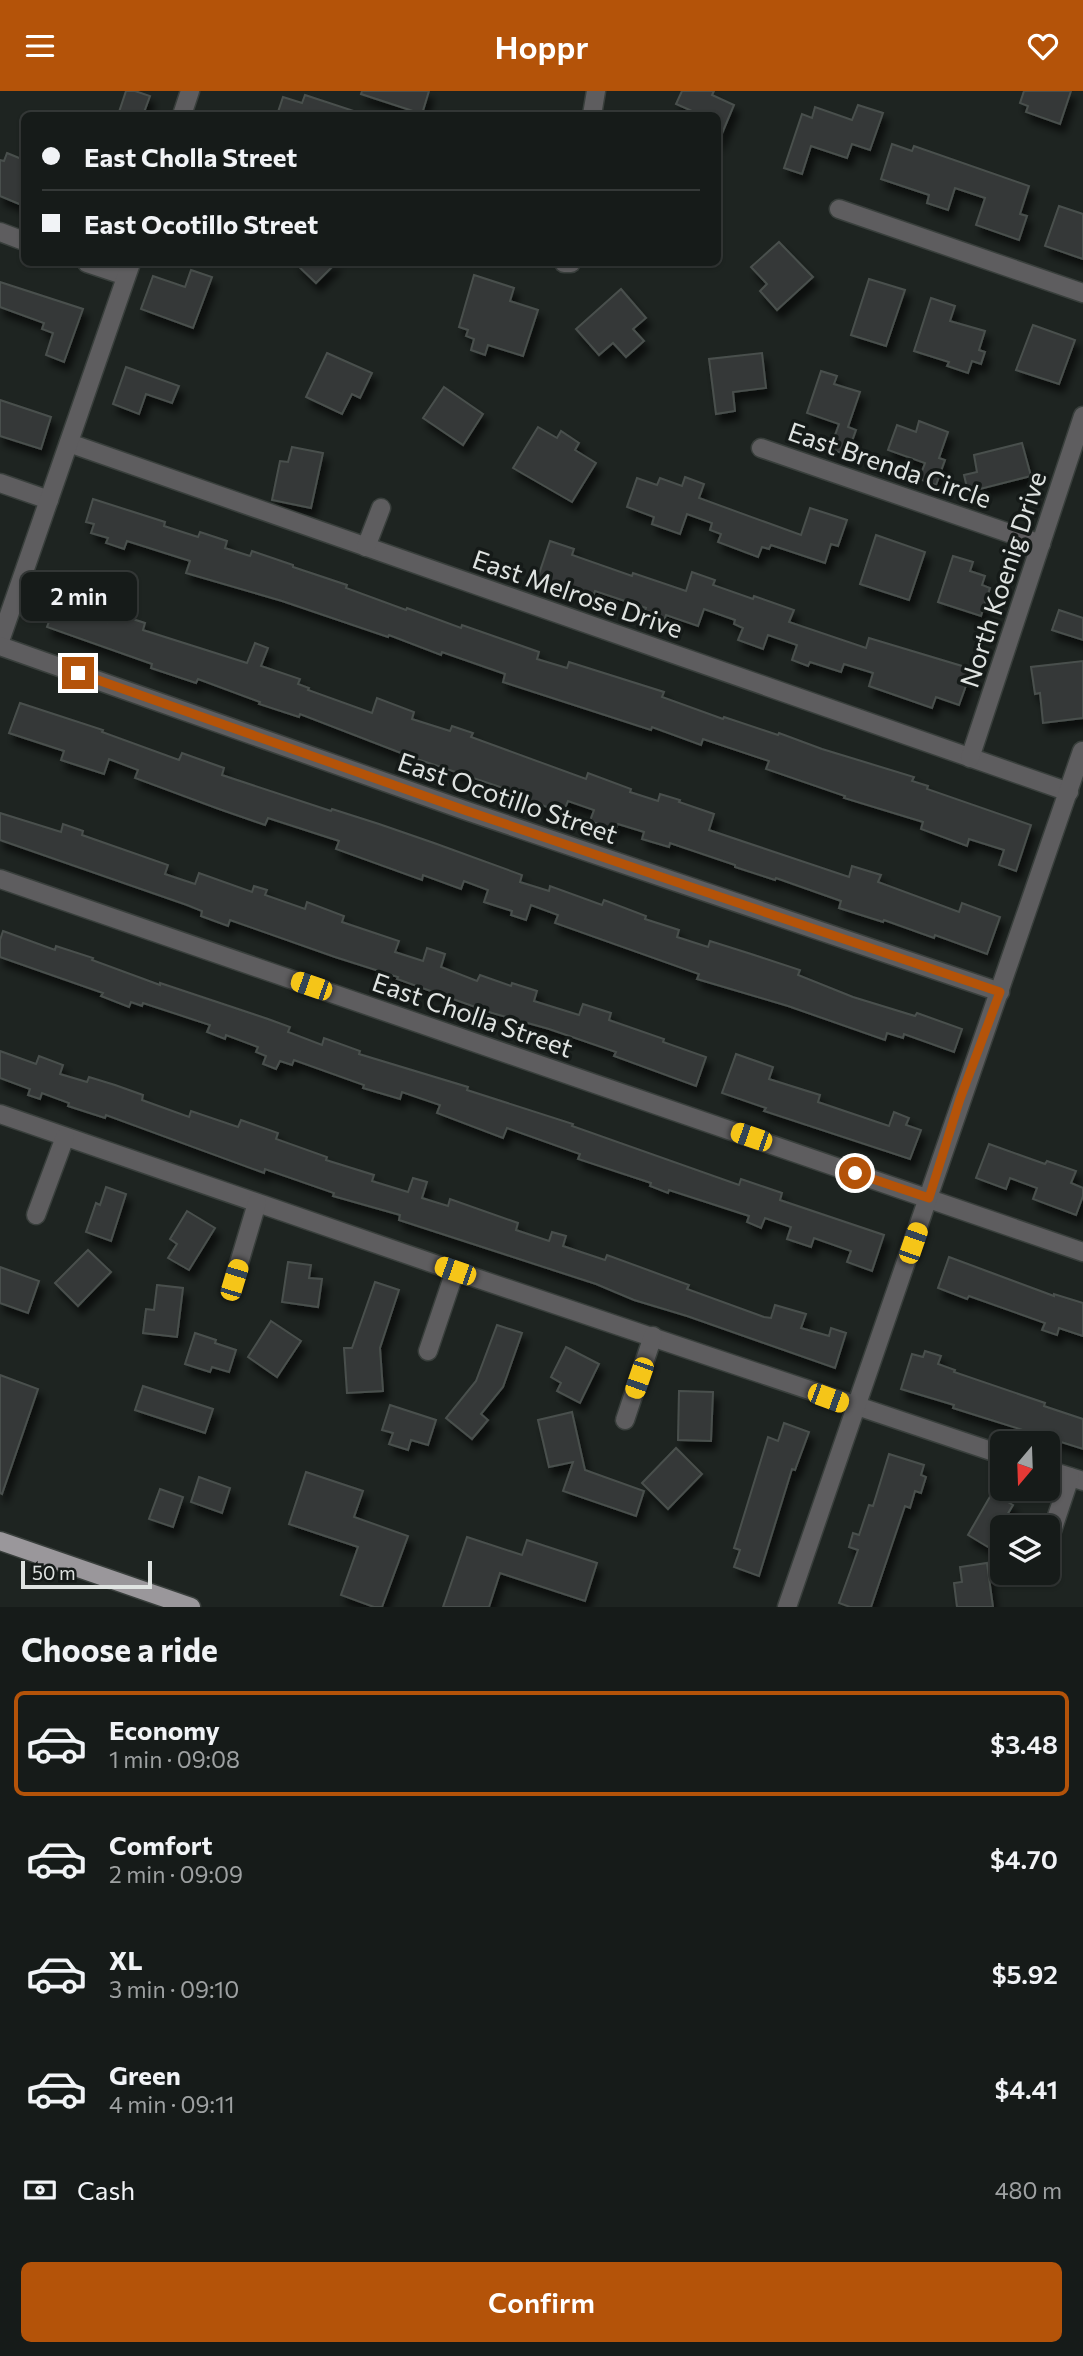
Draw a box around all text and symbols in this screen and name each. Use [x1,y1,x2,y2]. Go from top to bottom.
text: Hoppr [494,26,589,66]
icon: menu [21,27,59,65]
icon: heart [1024,27,1062,65]
text: East Cholla Street [84,141,297,172]
text: East Ocotillo Street [84,208,318,239]
street label: East Brenda Circle [784,415,996,513]
street label: North Koenig Drive [952,467,1052,691]
street label: East Melrose Drive [469,543,687,643]
callout: 2 min [20,571,136,621]
text: 2 min [51,582,107,610]
route end [62,657,94,689]
street label: East Ocotillo Street [394,745,622,849]
street label: East Cholla Street [369,965,577,1063]
car [288,969,335,1003]
car [728,1120,775,1154]
route start [839,1157,871,1189]
car [897,1220,930,1266]
car [432,1254,479,1288]
car [218,1257,251,1303]
car [623,1355,656,1401]
car [805,1381,852,1415]
north arrow [990,1431,1060,1501]
map controls [990,1431,1060,1585]
button: layers [990,1515,1060,1585]
scale bar [21,1558,152,1590]
text: 50 m [32,1561,76,1584]
text: Choose a ride [21,1629,218,1669]
icon: car [25,1712,88,1775]
text: Economy [109,1714,220,1745]
text: $3.48 [990,1728,1058,1759]
text: 1 min · 09:08 [109,1745,240,1773]
icon: car [25,1827,88,1890]
text: Comfort [109,1829,212,1860]
text: $4.70 [990,1843,1058,1874]
text: 2 min · 09:09 [109,1860,243,1888]
icon: car [25,1942,88,2005]
text: XL [109,1944,143,1975]
text: $5.92 [992,1958,1058,1989]
text: 3 min · 09:10 [109,1975,239,2003]
icon: car [25,2057,88,2120]
text: Green [109,2059,181,2090]
text: $4.41 [994,2073,1058,2104]
text: 4 min · 09:11 [109,2090,235,2118]
icon: cash [21,2171,59,2209]
text: Cash [77,2174,135,2205]
text: 480 m [995,2176,1062,2204]
button: Confirm [21,2262,1062,2342]

